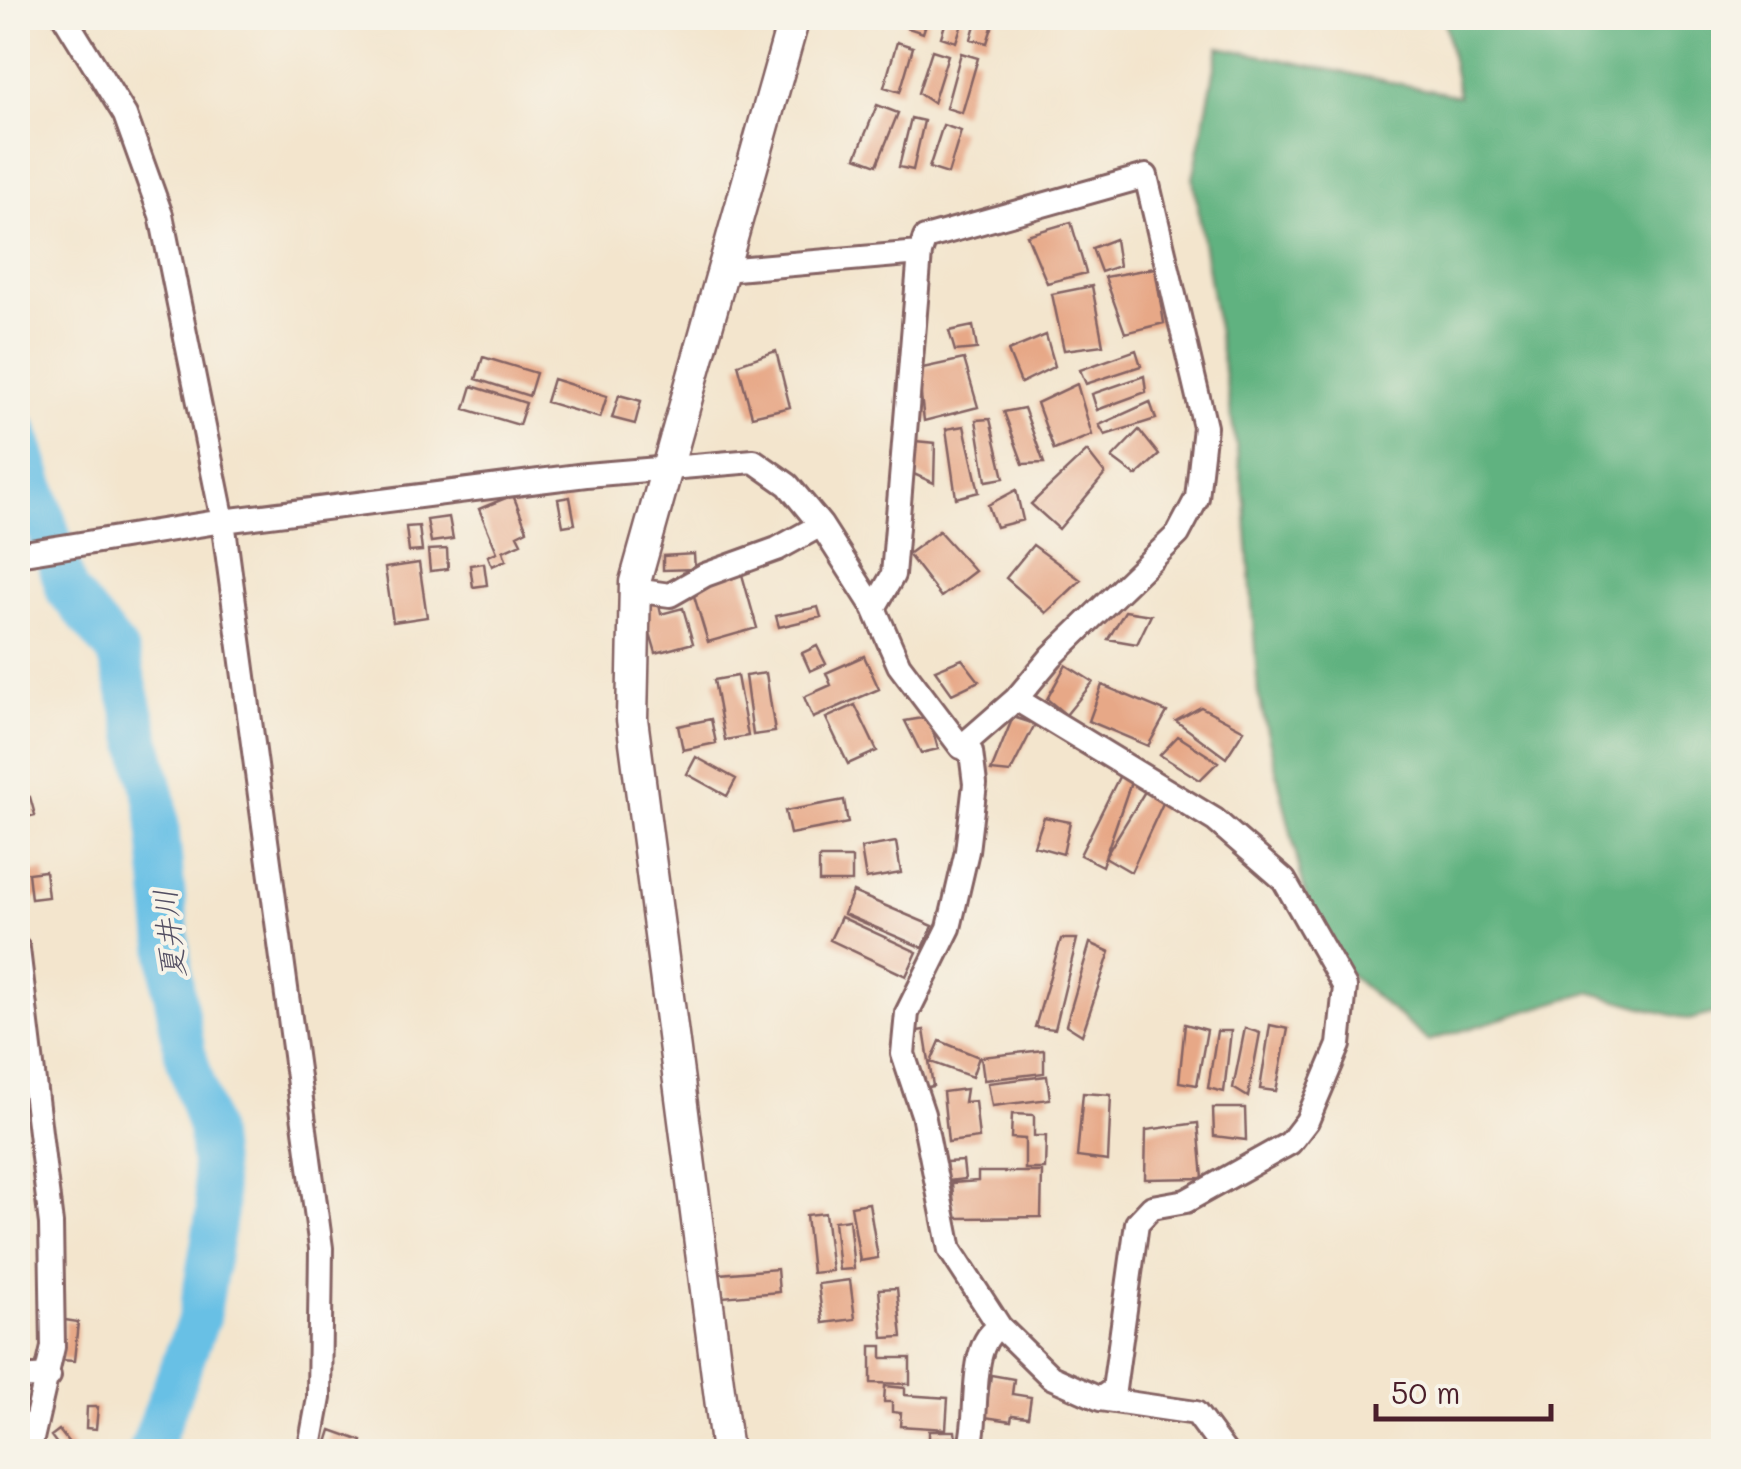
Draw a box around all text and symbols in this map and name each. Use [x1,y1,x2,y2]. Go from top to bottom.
water label: 夏井川 [143,887,193,981]
scale bar [1376,1359,1551,1421]
text: 50 m [1391,1372,1461,1412]

